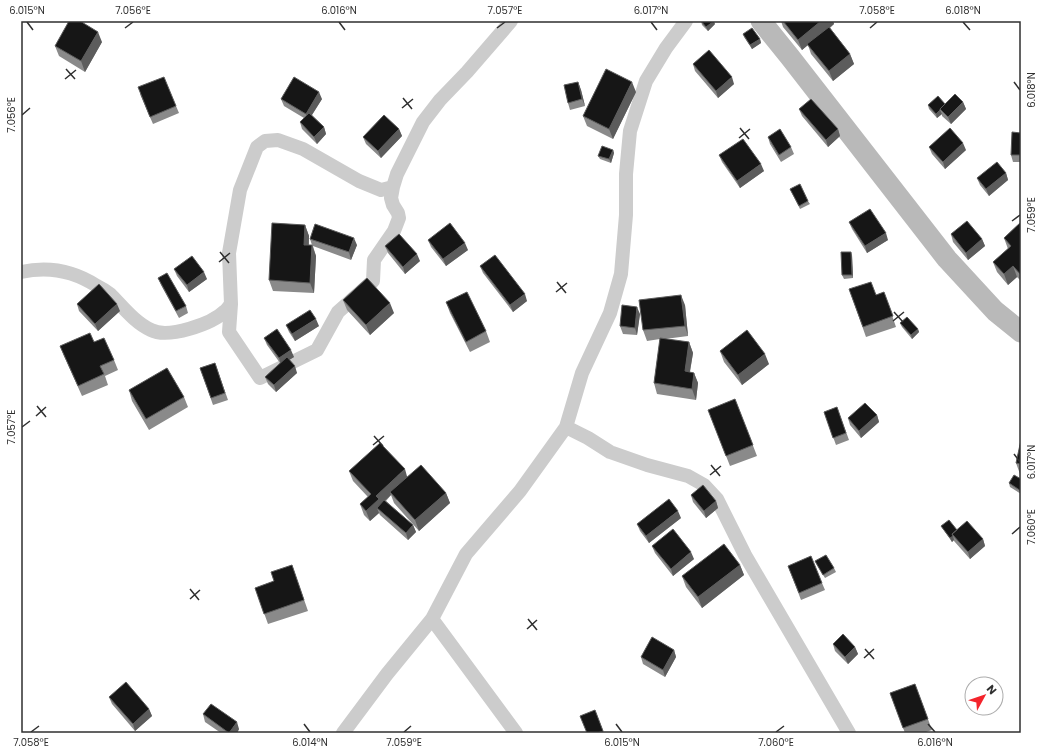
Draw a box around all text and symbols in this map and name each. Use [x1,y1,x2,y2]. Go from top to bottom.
text: 6.015°N [9,3,45,18]
text: 7.056°E [115,3,151,18]
text: 6.016°N [321,3,357,18]
text: 7.057°E [488,3,522,18]
text: 6.017°N [634,3,668,18]
text: 7.058°E [859,3,895,18]
text: 6.018°N [945,3,981,18]
text: 6.018°N [1024,72,1039,108]
text: 7.056°E [4,97,19,133]
text: 7.059°E [1024,197,1039,233]
text: 7.057°E [4,410,19,444]
text: 6.017°N [1024,445,1039,479]
text: 7.060°E [1024,509,1039,545]
north arrow [964,676,1004,716]
text: N [983,681,1000,698]
text: 7.058°E [13,735,49,750]
text: 6.014°N [292,735,328,750]
text: 7.059°E [386,735,422,750]
text: 6.015°N [604,735,640,750]
text: 7.060°E [758,735,794,750]
text: 6.016°N [917,735,953,750]

